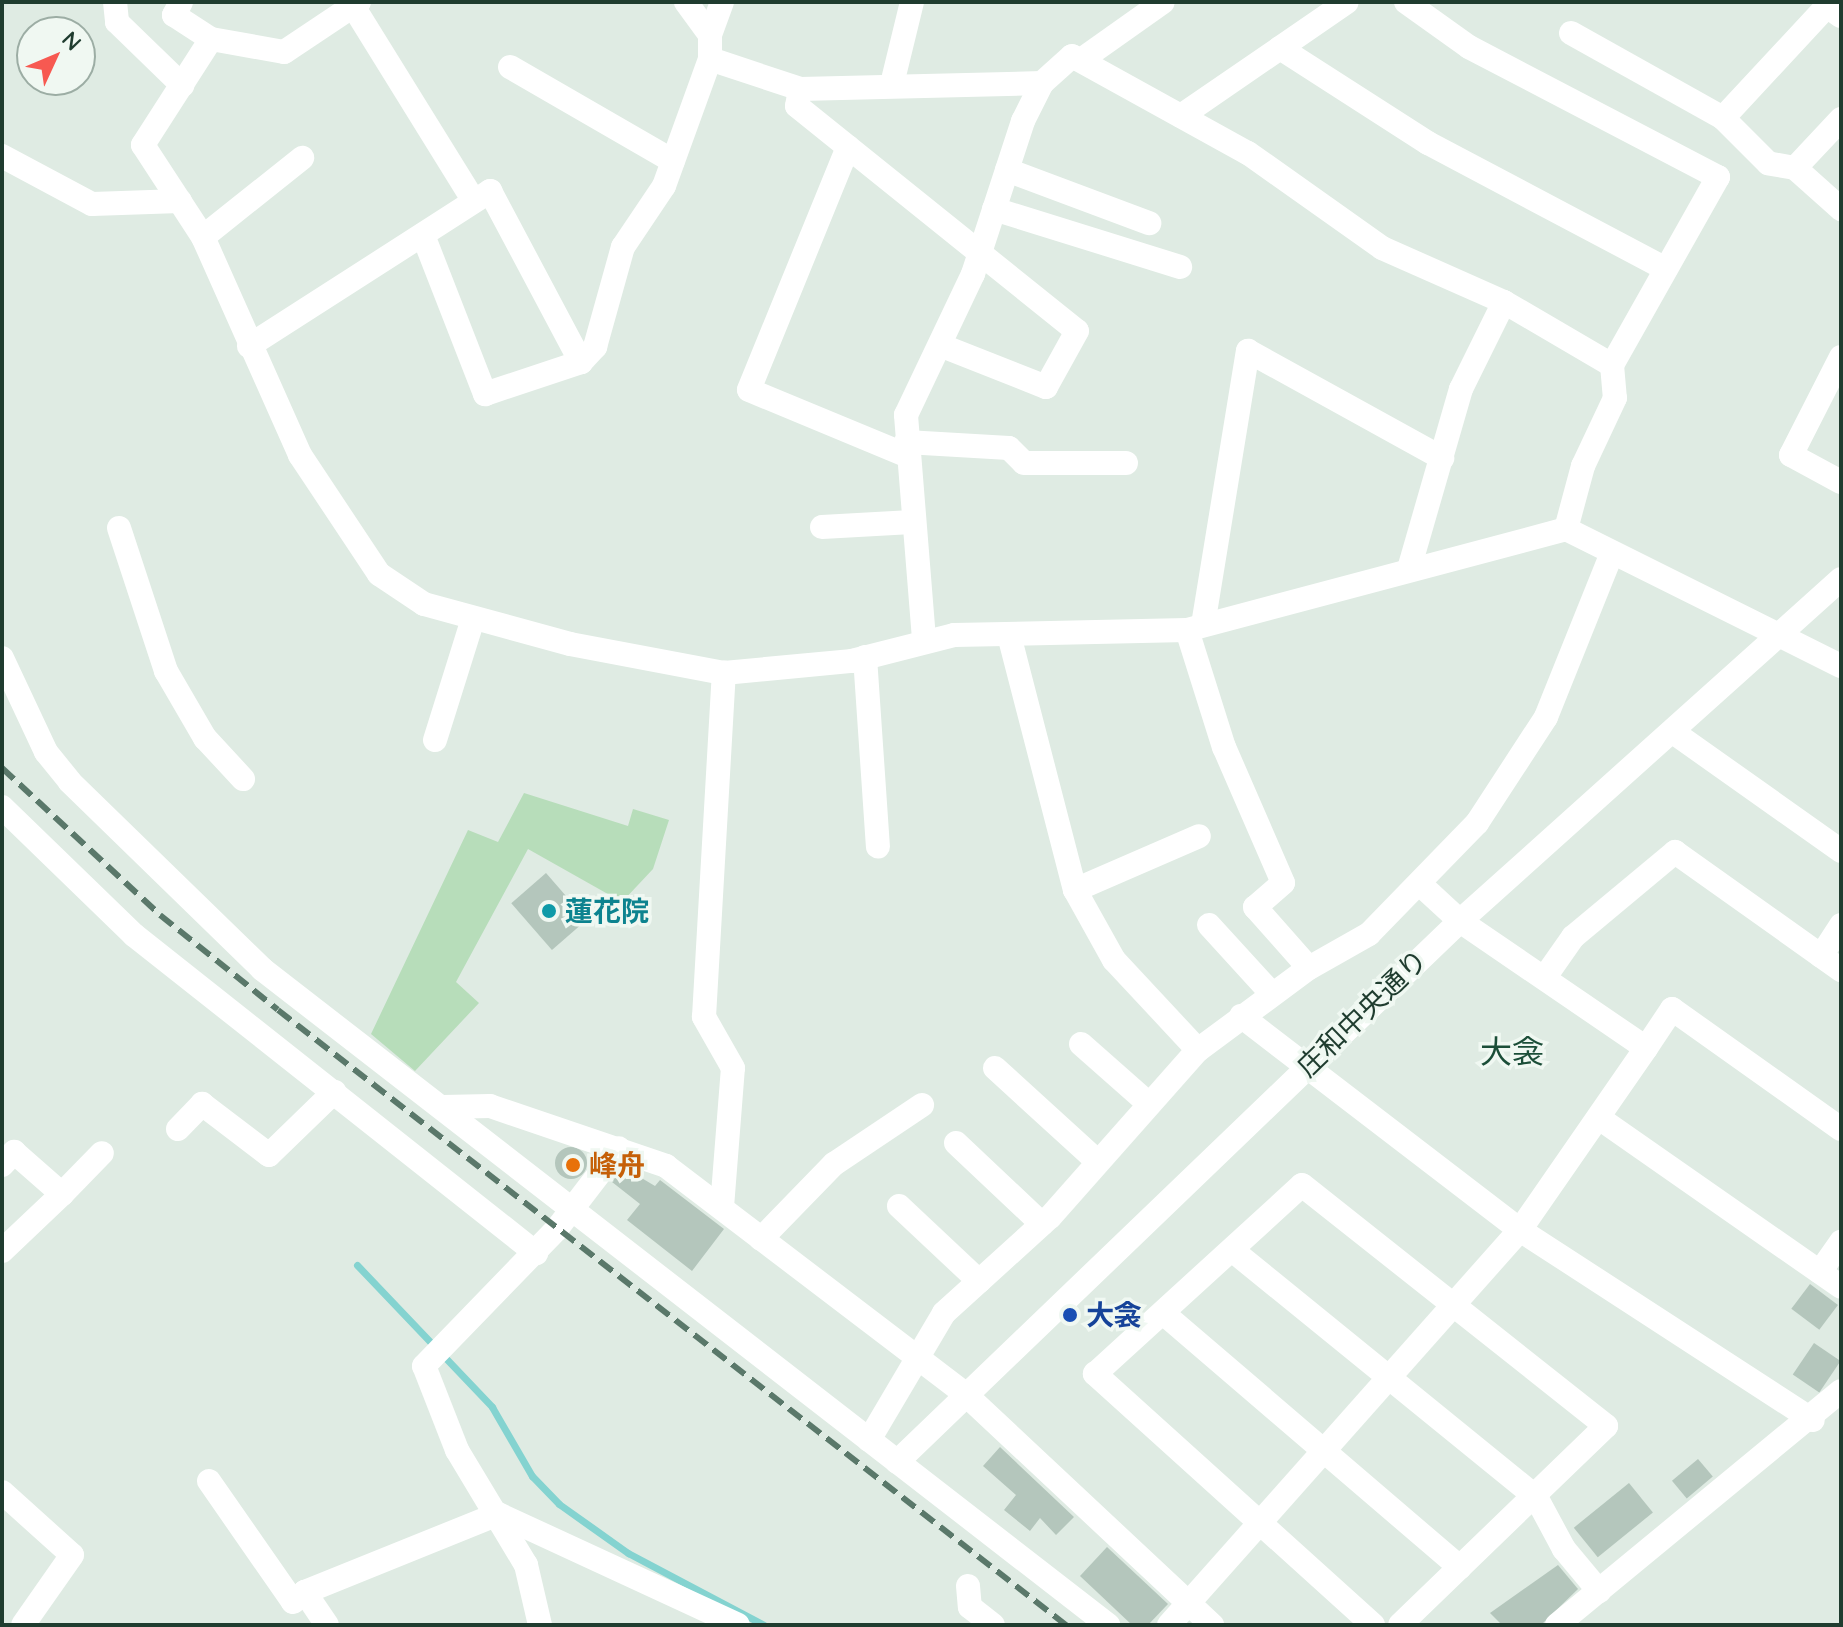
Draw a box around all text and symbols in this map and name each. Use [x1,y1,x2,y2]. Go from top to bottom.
north arrow [16,16,96,96]
text: N [56,25,88,56]
place label: 蓮花院 [565,894,649,928]
marker: 蓮花院 [540,902,558,920]
street label: 庄和中央通り [1290,943,1434,1083]
district label: 大衾 [1480,1032,1544,1070]
place label: 峰舟 [589,1148,645,1182]
marker: 峰舟 [564,1156,582,1174]
place label: 大衾 [1086,1298,1142,1332]
marker: 大衾 [1061,1306,1079,1324]

